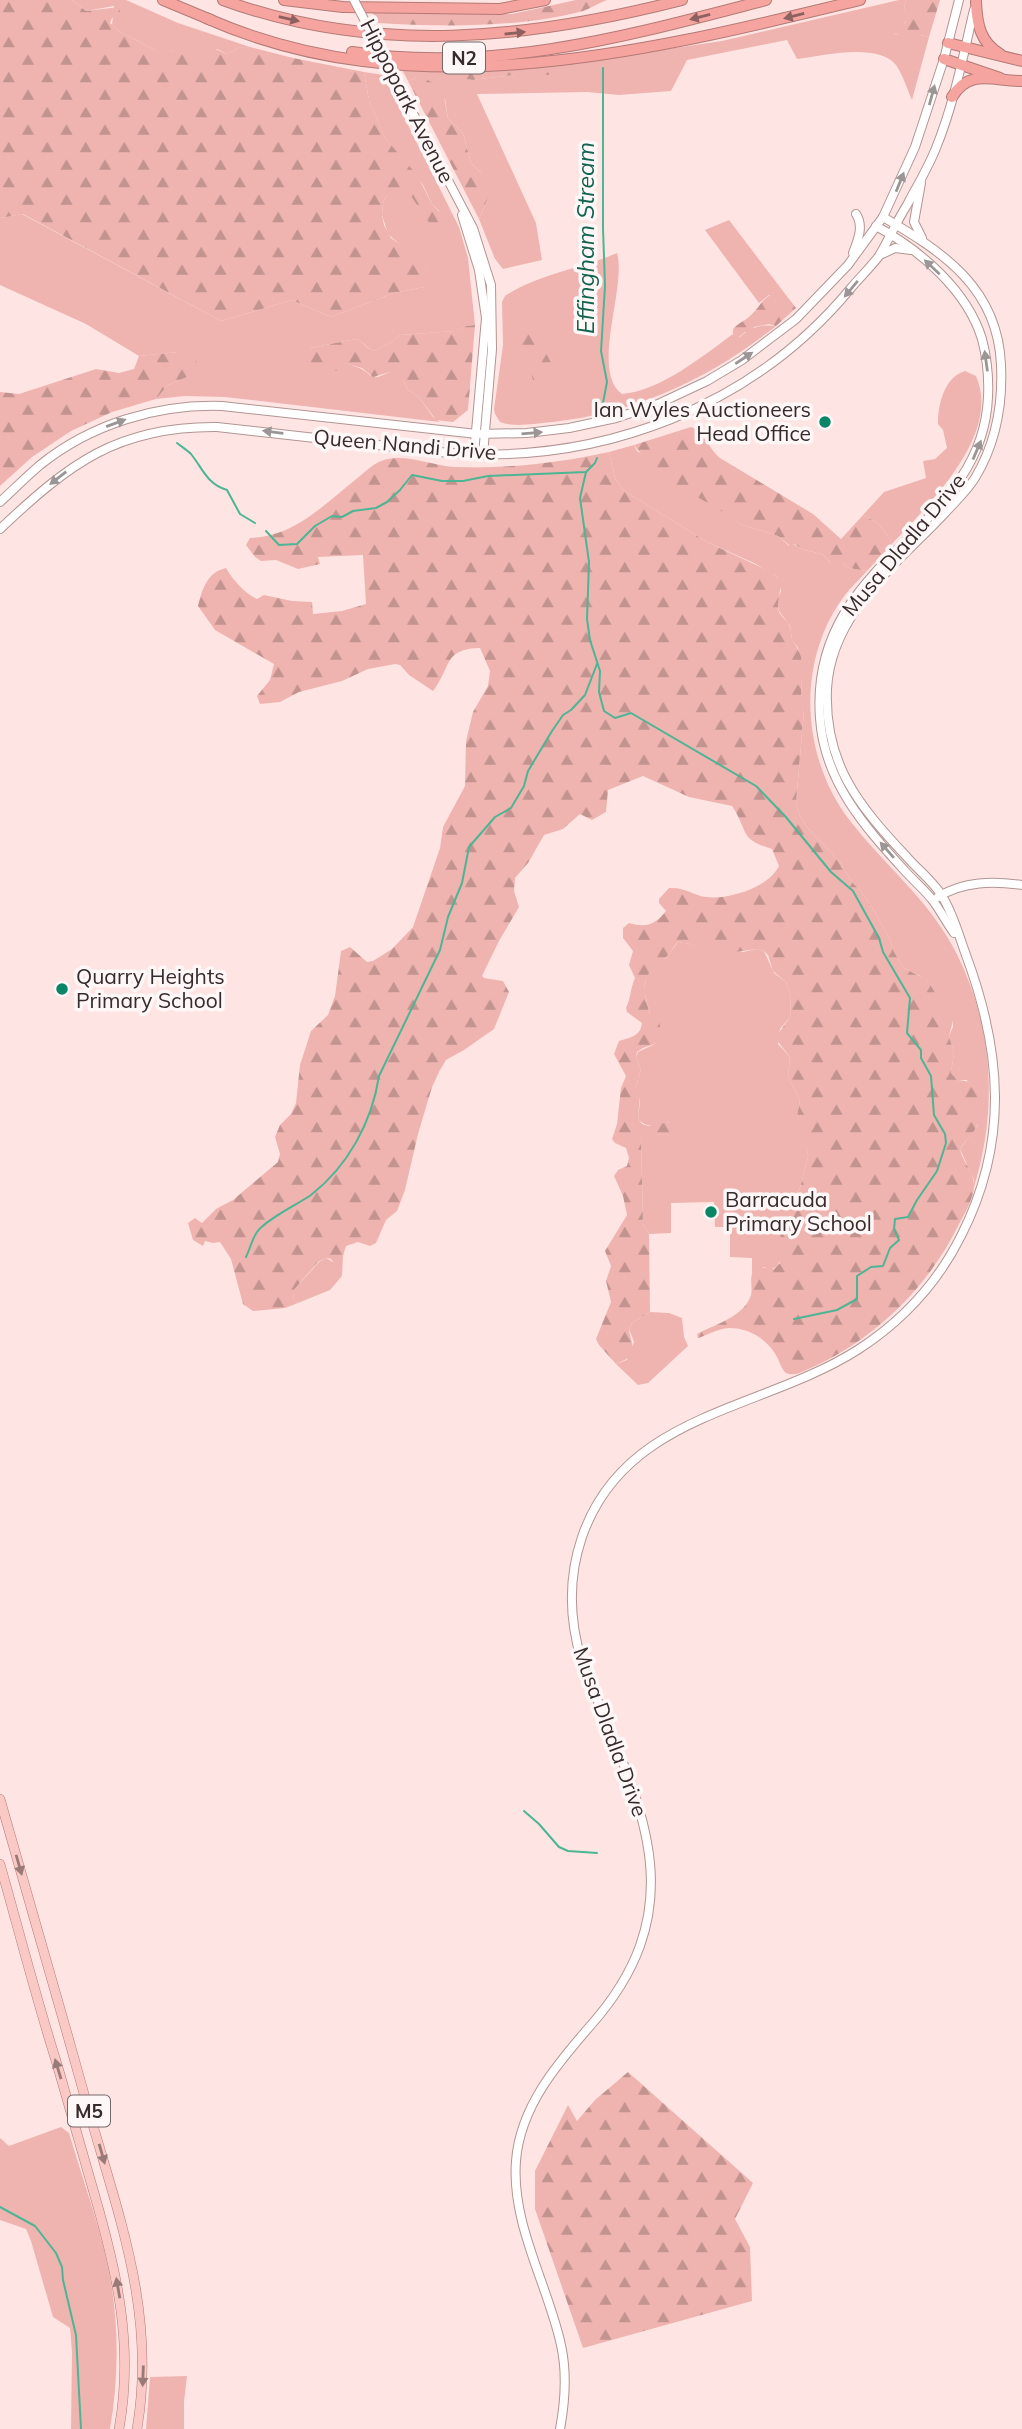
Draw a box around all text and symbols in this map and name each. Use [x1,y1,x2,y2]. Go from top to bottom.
one-way arrow [783,11,805,22]
one-way arrow [689,12,711,23]
one-way arrow [278,14,300,25]
street label: Hippopark Avenue [355,14,460,187]
one-way arrow [504,27,526,38]
road number: N2 [443,43,485,74]
one-way arrow [927,84,938,106]
water label: Effingham Stream [571,142,600,334]
one-way arrow [894,171,905,192]
one-way arrow [924,260,941,276]
one-way arrow [844,280,859,297]
one-way arrow [980,349,991,371]
one-way arrow [735,351,753,365]
place label: Ian Wyles Auctioneers Head Office [594,396,811,446]
marker: Ian Wyles Auctioneers Head Office [817,414,833,430]
one-way arrow [105,417,126,428]
street label: Queen Nandi Drive [313,423,498,465]
one-way arrow [262,427,284,438]
one-way arrow [521,427,543,438]
one-way arrow [971,440,983,460]
street label: Musa Dladla Drive [836,468,971,621]
one-way arrow [49,470,67,485]
one-way arrow [879,841,895,859]
place label: Quarry Heights Primary School [76,963,225,1013]
marker: Quarry Heights Primary School [54,981,70,997]
place label: Barracuda Primary School [725,1186,872,1236]
marker: Barracuda Primary School [703,1204,719,1220]
street label: Musa Dladla Drive [568,1643,654,1820]
one-way arrow [14,1854,24,1875]
one-way arrow [52,2058,62,2079]
road number: M5 [68,2096,110,2126]
one-way arrow [97,2144,107,2165]
one-way arrow [113,2277,124,2299]
one-way arrow [137,2365,148,2387]

